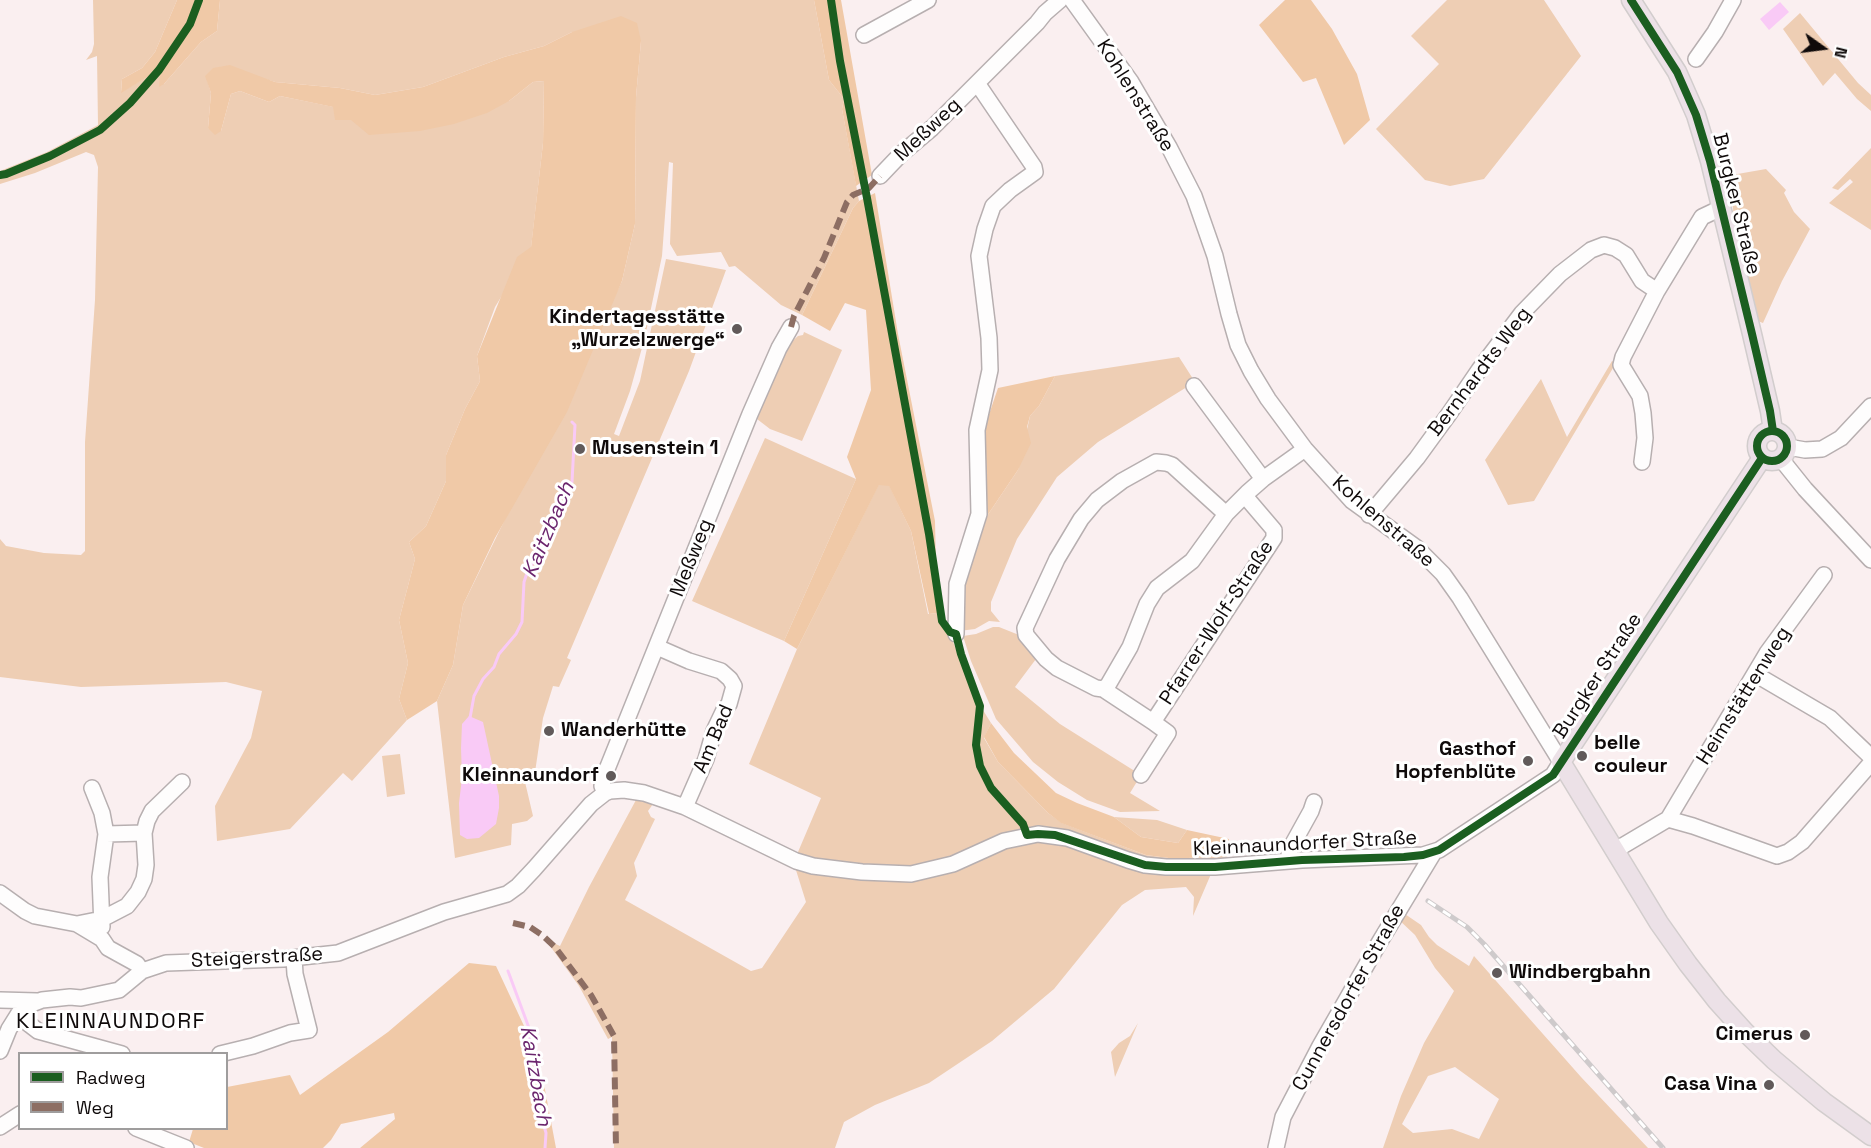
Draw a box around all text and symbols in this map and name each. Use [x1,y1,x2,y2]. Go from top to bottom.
north arrow [1793,18,1853,78]
street label: Kohlenstraße [1091,35,1179,157]
text: N [1829,45,1852,60]
street label: Meßweg [890,93,966,167]
street label: Burgker Straße [1707,131,1765,277]
street label: Bernhardts Weg [1424,303,1536,441]
place label: Kindertagesstätte „Wurzelzwerge“ [549,306,725,353]
marker: Kindertagesstätte „Wurzelzwerge“ [730,322,744,336]
place label: Musenstein 1 [592,437,719,461]
marker: Musenstein 1 [573,442,587,456]
street label: Kohlenstraße [1327,471,1439,573]
water label: Kaitzbach [518,478,580,582]
street label: Meßweg [666,516,718,600]
street label: Pfarrer-Wolf-Straße [1155,536,1279,710]
street label: Burgker Straße [1549,609,1647,743]
street label: Heimstättenweg [1692,623,1796,769]
street label: Am Bad [689,701,739,777]
place label: Wanderhütte [561,719,687,743]
marker: Wanderhütte [542,724,556,738]
place label: belle couleur [1594,732,1667,779]
place label: Gasthof Hopfenblüte [1395,738,1516,785]
marker: belle couleur [1575,749,1589,763]
marker: Gasthof Hopfenblüte [1521,754,1535,768]
place label: Kleinnaundorf [462,764,599,788]
marker: Kleinnaundorf [604,769,618,783]
street label: Kleinnaundorfer Straße [1192,826,1418,862]
street label: Cunnersdorfer Straße [1288,901,1410,1095]
street label: Steigerstraße [190,943,324,973]
place label: Windbergbahn [1509,961,1651,985]
marker: Windbergbahn [1490,966,1504,980]
district label: KLEINNAUNDORF [16,1009,206,1035]
place label: Cimerus [1715,1023,1793,1047]
water label: Kaitzbach [514,1024,556,1128]
marker: Cimerus [1798,1028,1812,1042]
legend [18,1052,228,1130]
text: Radweg [76,1066,146,1089]
place label: Casa Vina [1664,1073,1757,1097]
marker: Casa Vina [1762,1078,1776,1092]
text: Weg [76,1096,114,1119]

